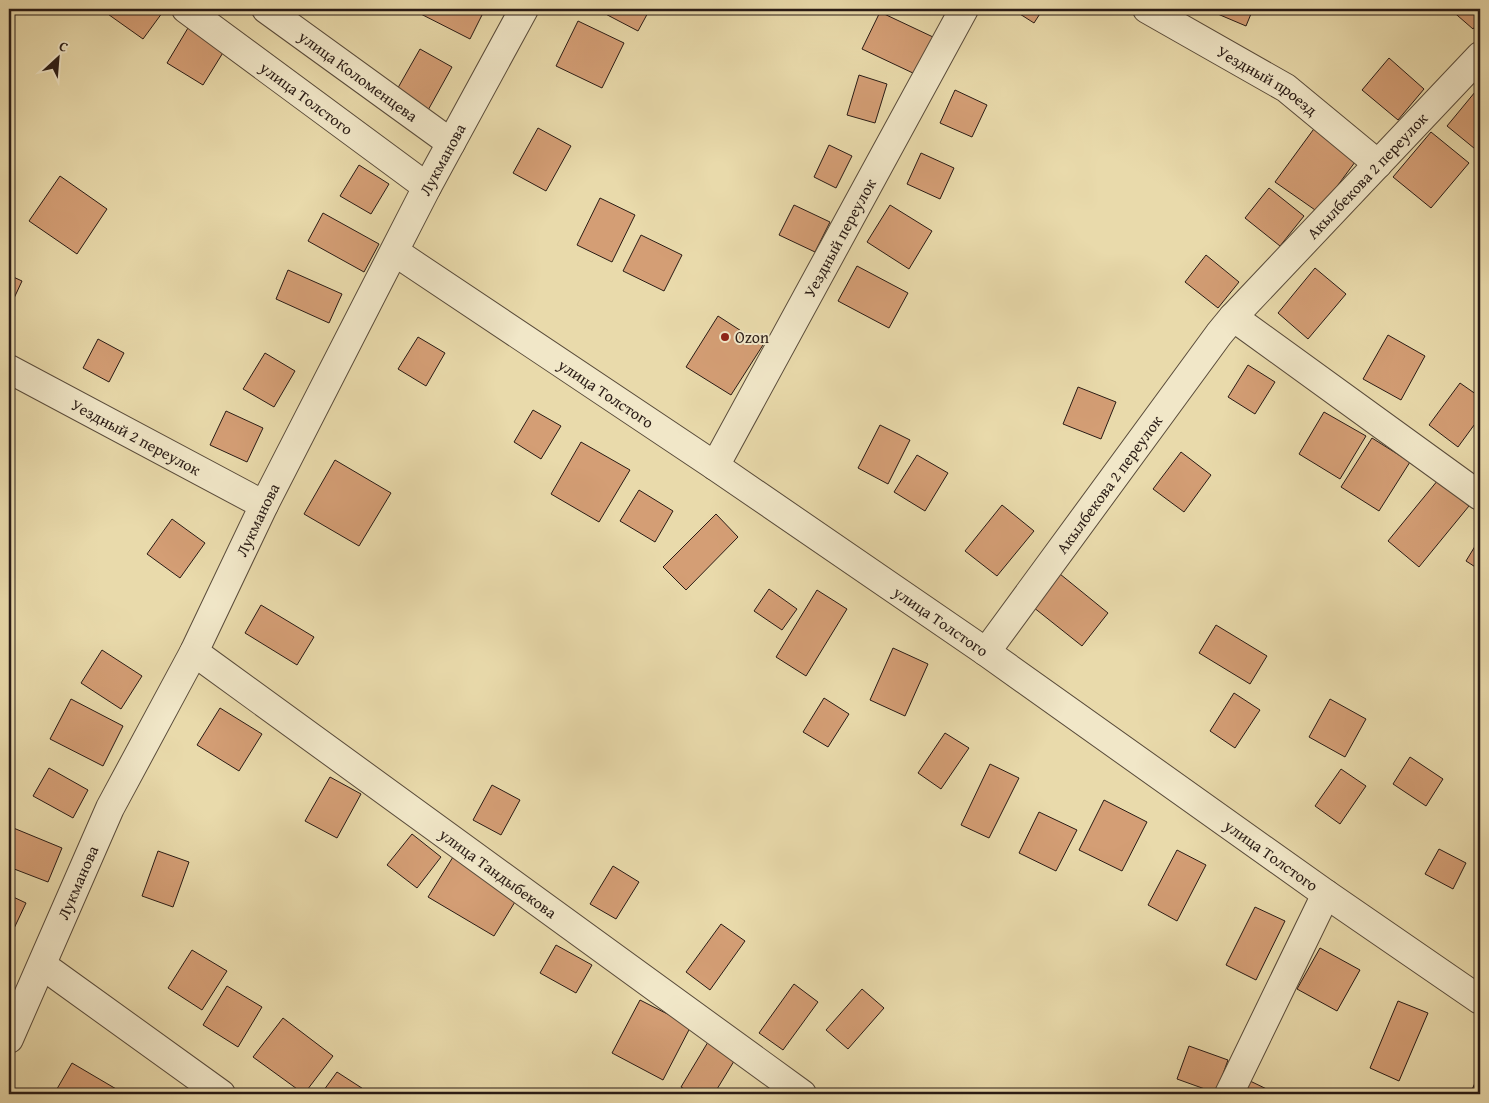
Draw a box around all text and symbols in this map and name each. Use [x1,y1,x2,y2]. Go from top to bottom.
street label: улица Коломенцева [293,24,423,127]
north arrow [32,32,82,82]
text: С [56,36,72,57]
street label: Уездный проезд [1213,39,1323,122]
street label: улица Толстого [254,55,358,141]
street label: Акылбекова 2 переулок [1301,106,1433,244]
street label: Лукманова [413,119,472,199]
street label: Уездный переулок [797,173,882,302]
place label: Ozon [735,325,769,349]
marker: Ozon [719,331,731,343]
street label: улица Толстого [553,352,659,434]
street label: Уездный 2 переулок [67,392,206,482]
street label: Акылбекова 2 переулок [1050,409,1168,559]
street label: Лукманова [229,479,285,560]
street label: улица Толстого [888,579,993,662]
street label: улица Толстого [1219,813,1323,897]
street label: улица Тандыбекова [434,822,562,924]
street label: Лукманова [51,841,104,923]

